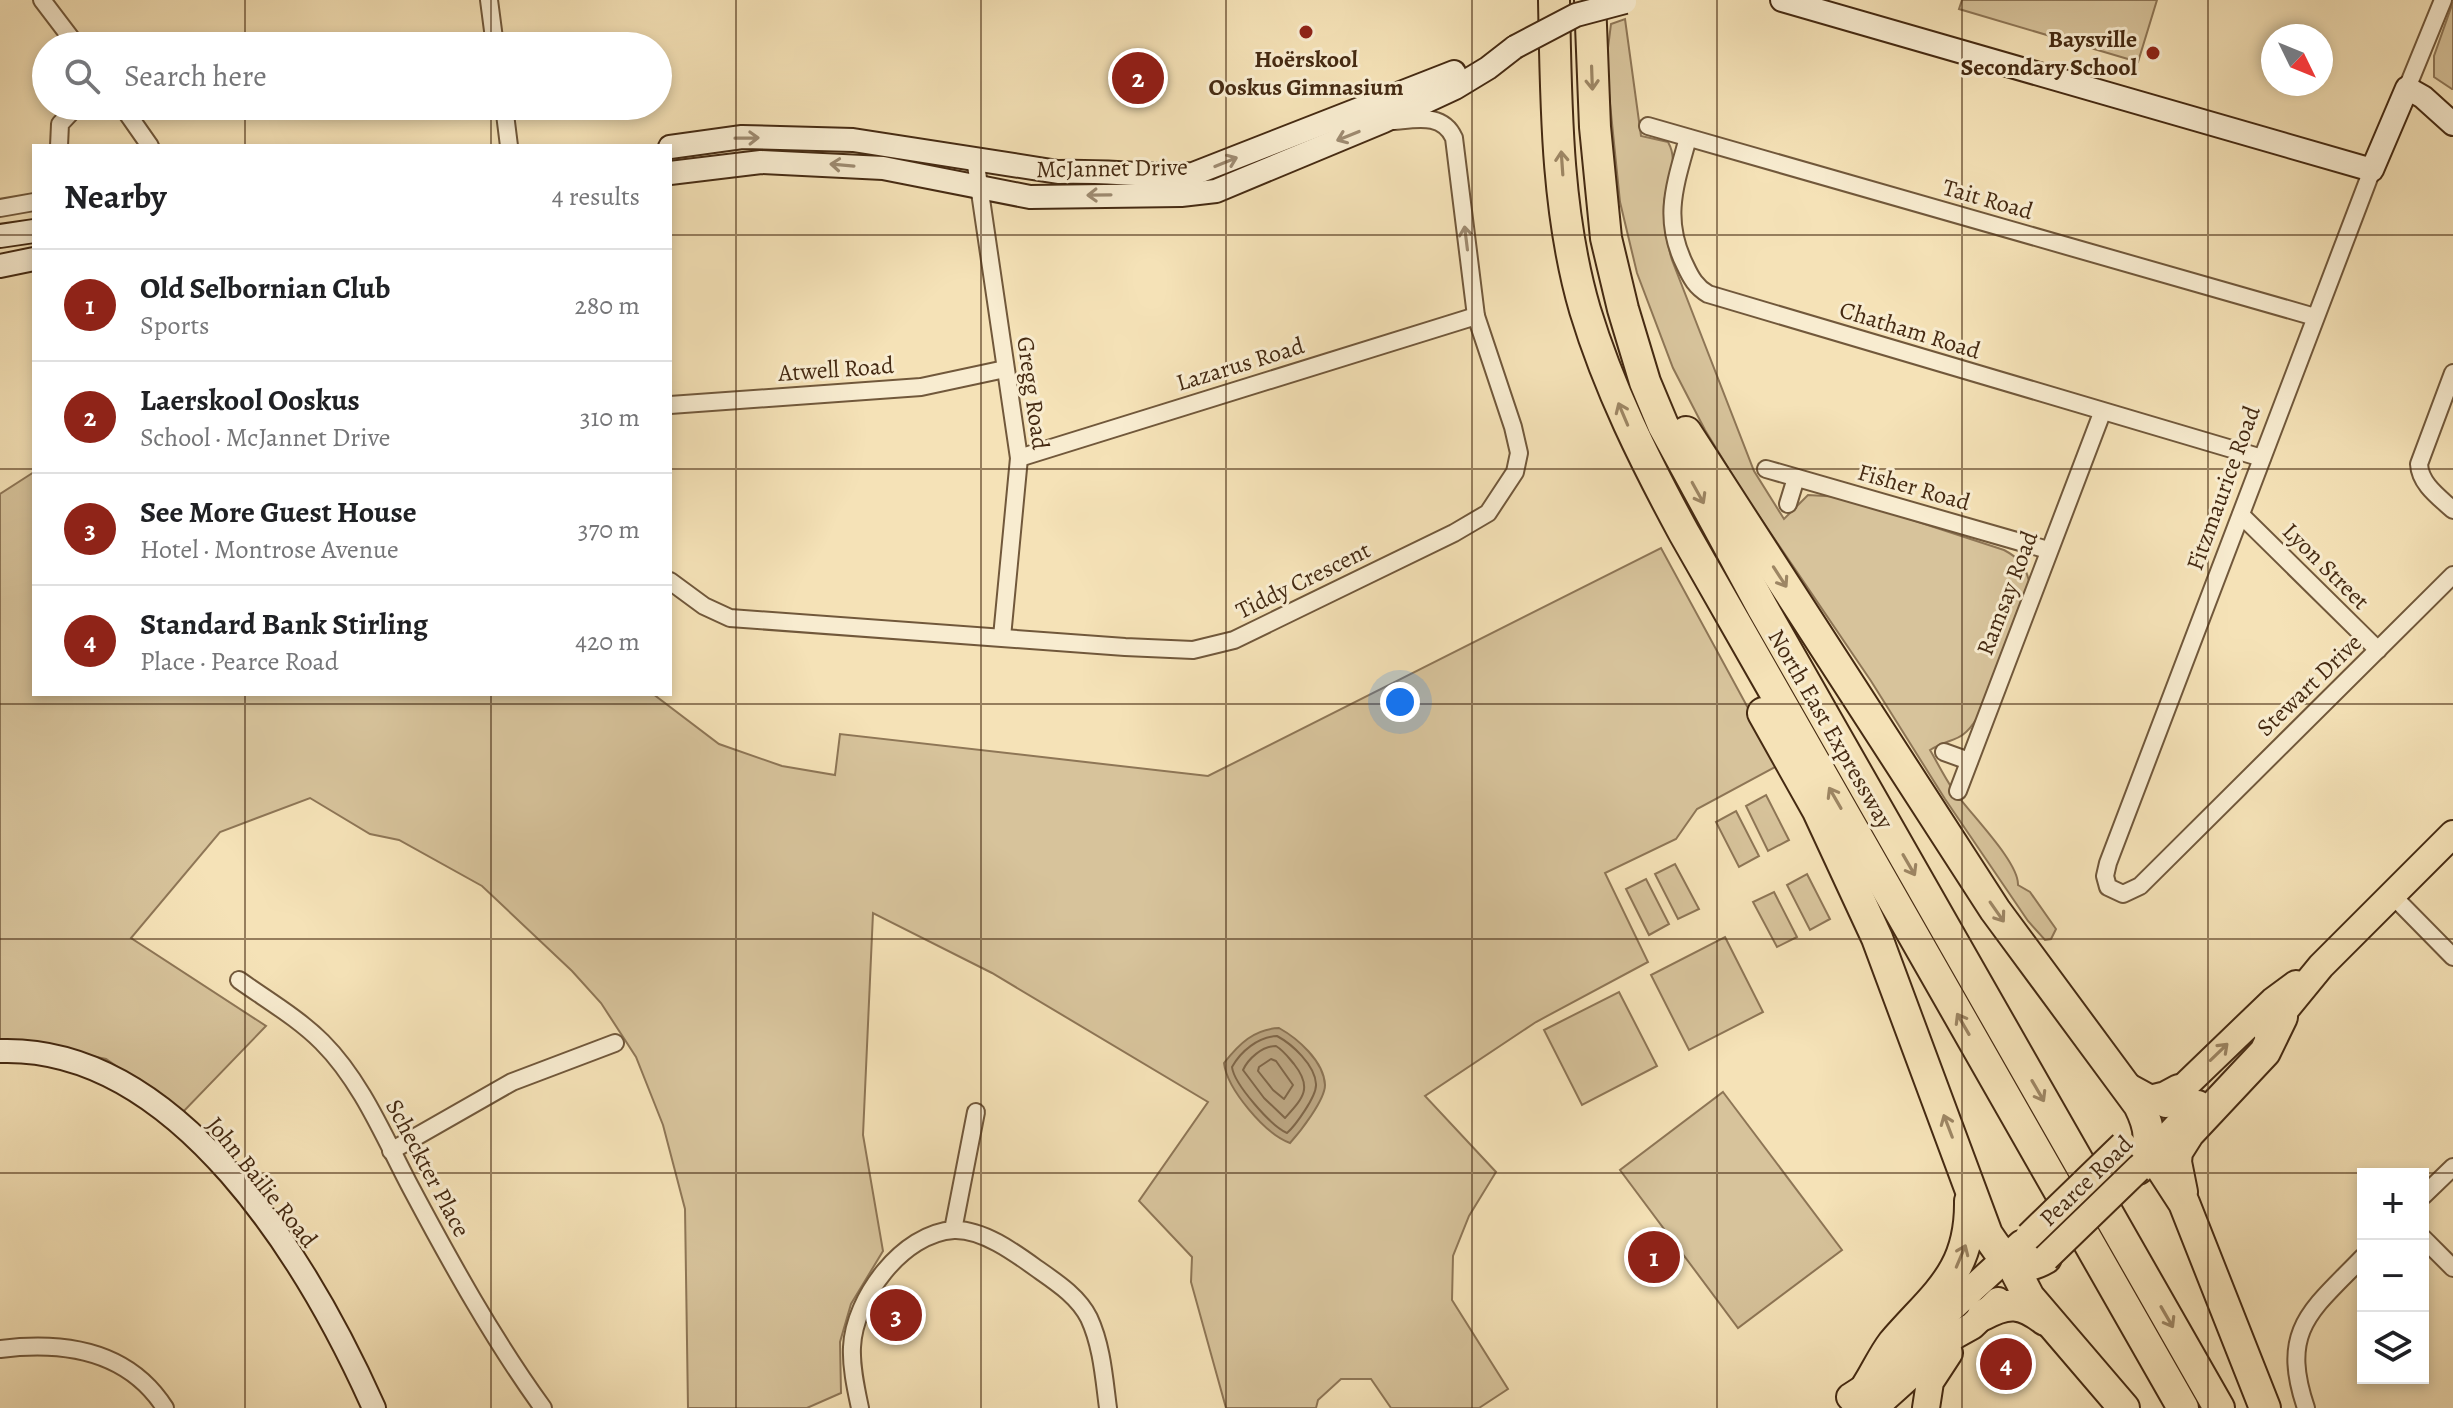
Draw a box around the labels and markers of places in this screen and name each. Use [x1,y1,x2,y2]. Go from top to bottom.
marker: Hoërskool Ooskus Gimnasium [1297,23,1315,41]
place label: Baysville Secondary School [1961,23,2138,83]
place label: Hoërskool Ooskus Gimnasium [1208,43,1404,103]
marker: Baysville Secondary School [2144,44,2162,62]
pin: 2 [1112,48,1164,108]
pin: 1 [1628,1227,1680,1287]
pin: 3 [870,1285,922,1345]
pin: 4 [1980,1334,2032,1394]

